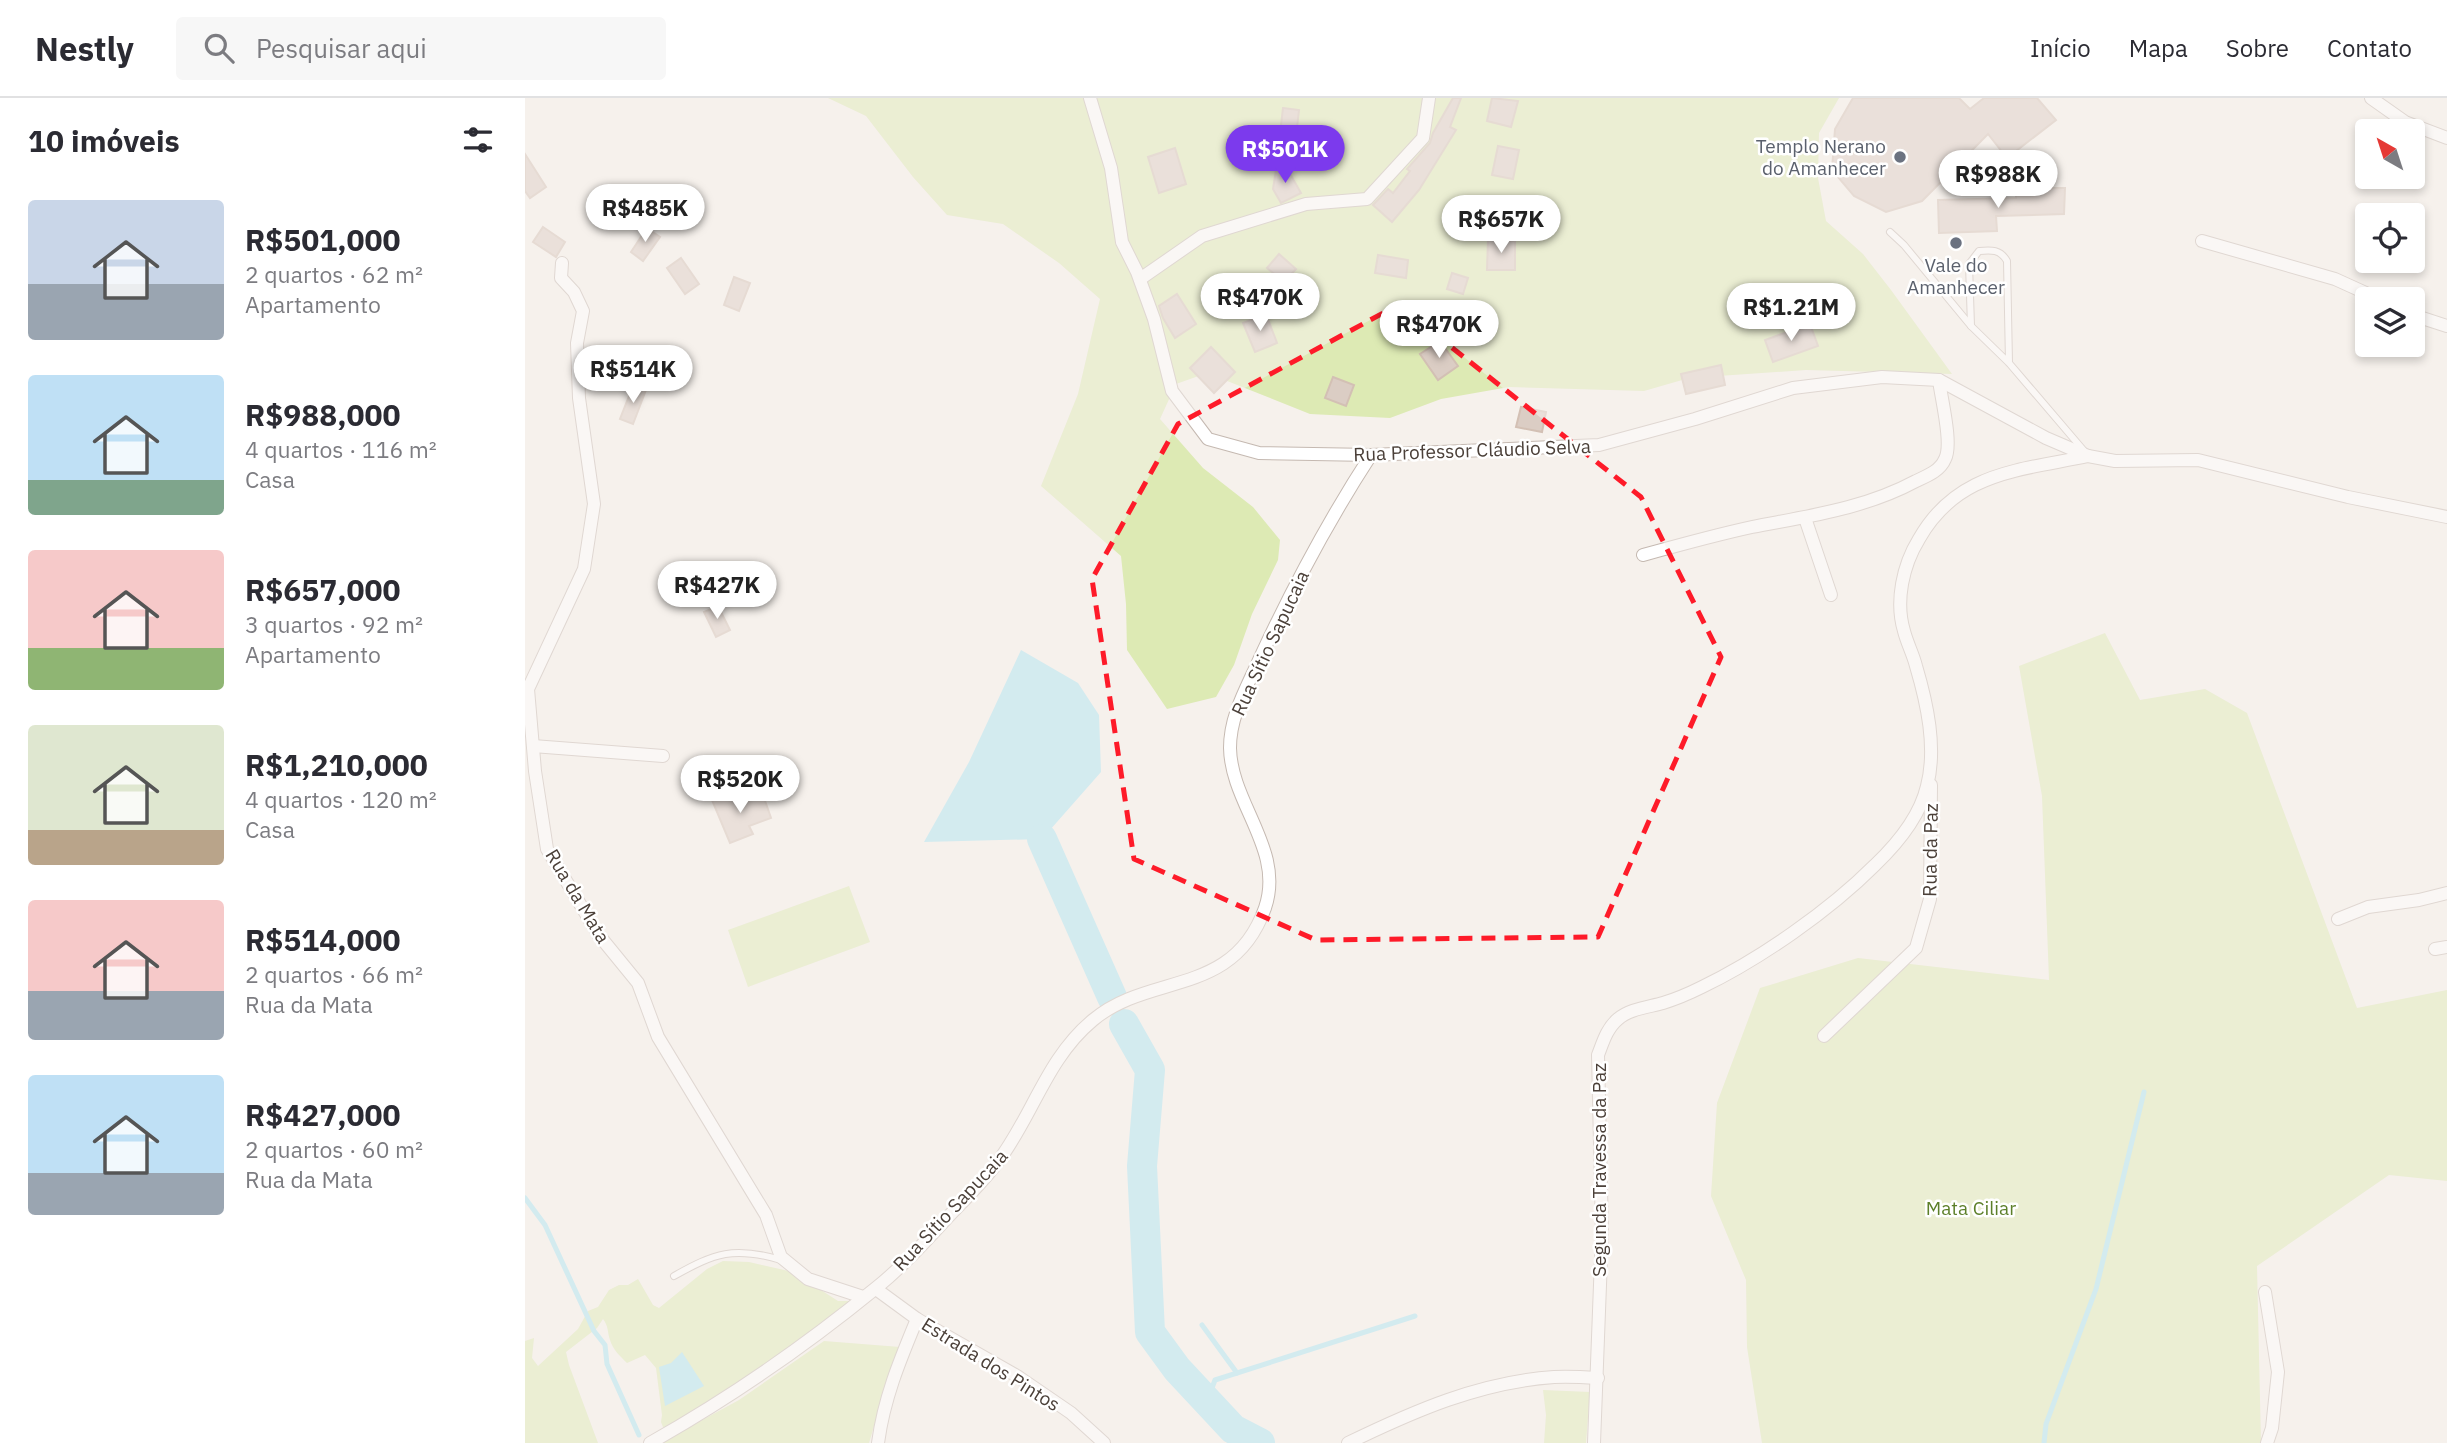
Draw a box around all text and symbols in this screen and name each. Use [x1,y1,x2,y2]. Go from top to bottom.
search box [176,17,666,80]
text: Nestly [35,27,134,70]
icon: search [200,29,238,67]
text: Pesquisar aqui [256,31,427,65]
text: Início [2030,32,2091,64]
text: Mapa [2129,32,2188,64]
text: Sobre [2226,32,2289,64]
text: Contato [2327,32,2412,64]
north arrow [2355,119,2425,189]
map controls [2355,119,2425,357]
text: 10 imóveis [28,121,180,160]
icon: filters [459,121,497,159]
pin: R$501K [1228,126,1342,185]
text: R$501K [1242,133,1328,163]
place label: Templo Nerano do Amanhecer [1756,134,1886,180]
marker: Templo Nerano do Amanhecer [1892,149,1908,165]
pin: R$988K [1941,150,2055,210]
text: R$988K [1955,158,2041,188]
pin: R$485K [588,184,702,244]
text: R$485K [602,192,688,222]
pin: R$657K [1444,195,1558,255]
text: R$657K [1458,203,1544,233]
button: locate [2355,203,2425,273]
text: R$501,000 [245,220,401,259]
icon: home [84,228,168,312]
marker: Vale do Amanhecer [1948,235,1964,251]
place label: Vale do Amanhecer [1907,253,2005,299]
text: 2 quartos · 62 m² [245,259,423,289]
pin: R$470K [1203,274,1317,333]
text: R$470K [1217,281,1303,311]
pin: R$1.21M [1726,284,1856,343]
button: layers [2355,287,2425,357]
text: Apartamento [245,289,381,319]
text: R$1.21M [1743,291,1839,321]
pin: R$470K [1382,300,1496,360]
text: R$470K [1396,308,1482,338]
pin: R$514K [576,345,690,405]
text: R$514K [590,353,676,383]
text: R$988,000 [245,395,401,434]
icon: home [84,403,168,487]
text: 4 quartos · 116 m² [245,434,437,464]
street label: Rua Professor Cláudio Selva [1353,434,1591,466]
text: Casa [245,464,295,494]
pin: R$427K [660,561,774,621]
street label: Rua Sítio Sapucaia [1226,567,1314,719]
text: R$427K [674,569,760,599]
text: R$657,000 [245,570,401,609]
icon: home [84,578,168,662]
text: 3 quartos · 92 m² [245,609,423,639]
text: Apartamento [245,639,381,669]
text: R$1,210,000 [245,745,428,784]
icon: home [84,753,168,837]
pin: R$520K [683,756,797,815]
text: R$520K [697,763,783,793]
text: 4 quartos · 120 m² [245,784,437,814]
street label: Rua da Paz [1917,803,1943,897]
text: Casa [245,814,295,844]
street label: Rua da Mata [541,845,615,947]
text: R$514,000 [245,920,401,959]
icon: home [84,928,168,1012]
text: 2 quartos · 66 m² [245,959,423,989]
text: Rua da Mata [245,989,373,1019]
street label: Segunda Travessa da Paz [1587,1063,1611,1277]
text: R$427,000 [245,1095,401,1134]
icon: home [84,1103,168,1187]
text: 2 quartos · 60 m² [245,1134,423,1164]
street label: Rua Sítio Sapucaia [888,1144,1012,1276]
text: Rua da Mata [245,1164,373,1194]
park label: Mata Ciliar [1926,1196,2016,1220]
street label: Estrada dos Pintos [917,1312,1065,1416]

